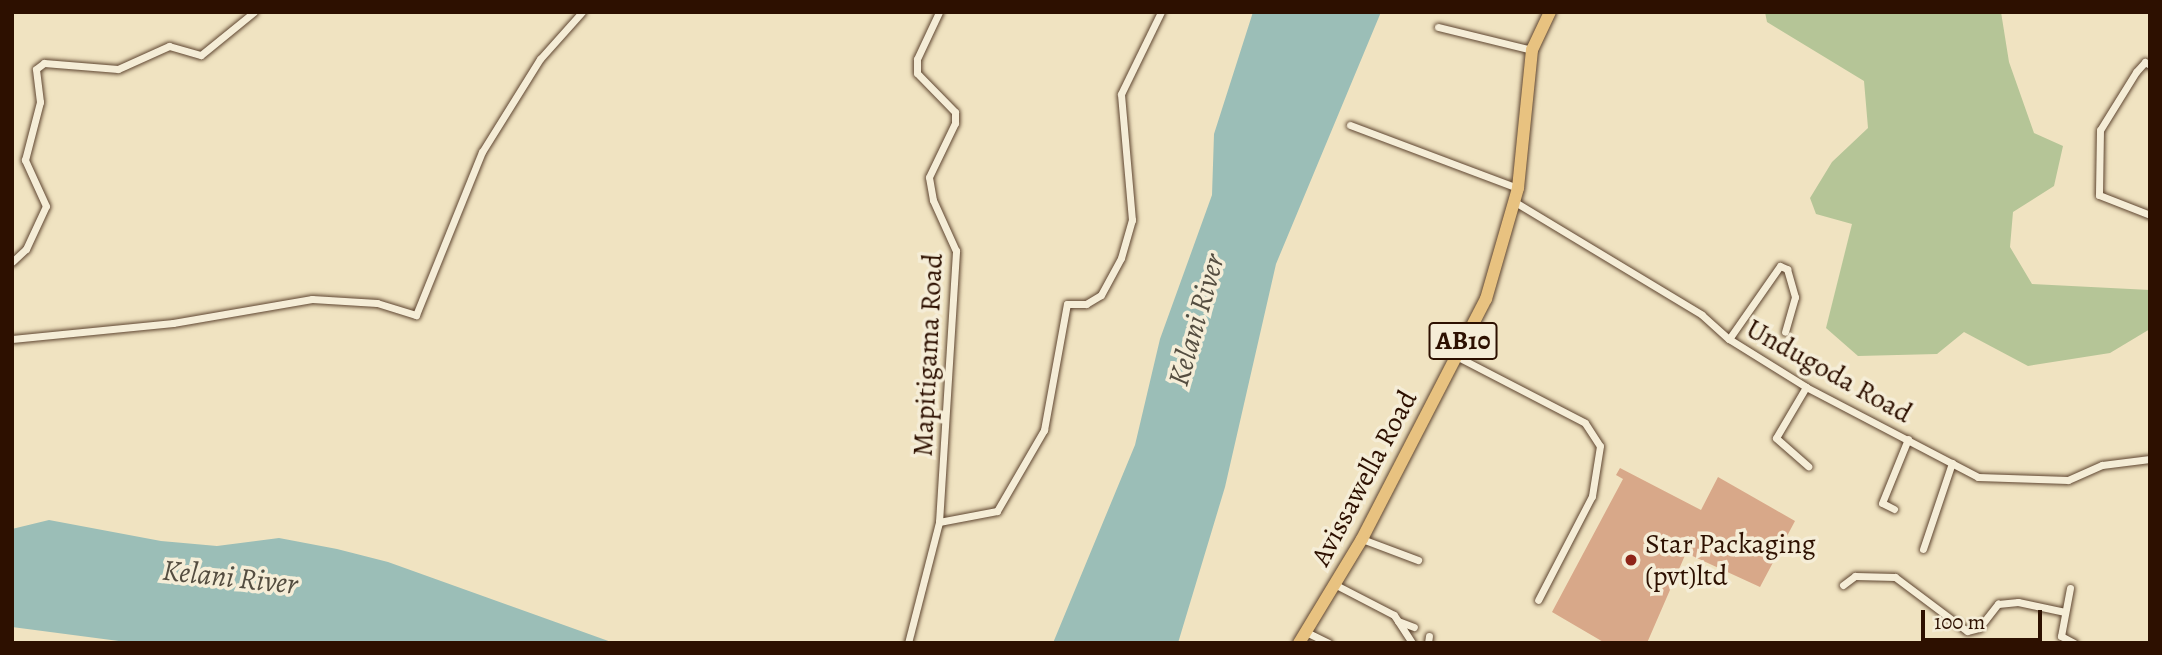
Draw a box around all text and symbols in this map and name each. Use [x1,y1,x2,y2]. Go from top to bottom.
water label: Kelani River [1160,250,1232,390]
street label: Mapitigama Road [906,253,950,457]
street label: Undugoda Road [1740,312,1918,430]
road number: AB10 [1428,318,1498,364]
street label: Avissawella Road [1304,385,1424,571]
place label: Star Packaging (pvt)ltd [1645,527,1816,593]
water label: Kelani River [161,552,299,602]
marker: Star Packaging (pvt)ltd [1623,552,1639,568]
scale bar [1924,596,2045,640]
text: 100 m [1934,608,1985,636]

